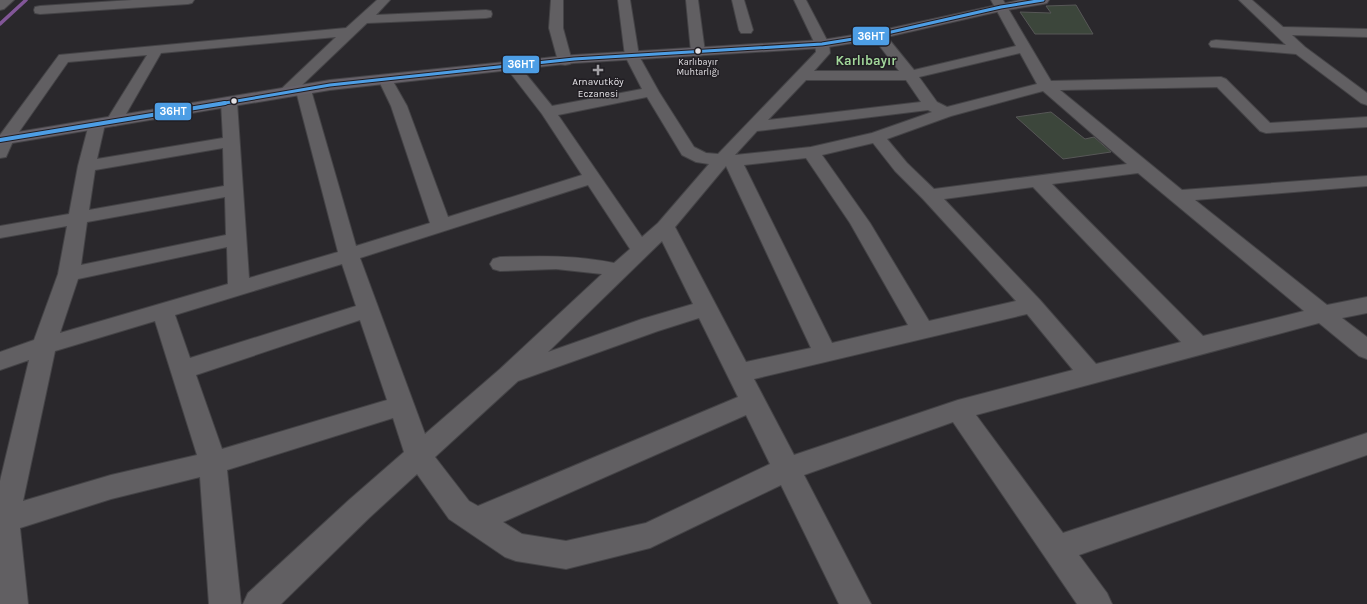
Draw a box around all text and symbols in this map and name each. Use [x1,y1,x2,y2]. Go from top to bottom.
line badge: 36HT [852,26,890,46]
text: 36HT [857,30,885,43]
marker: Karlıbayır Muhtarlığı [693,46,703,56]
district label: Karlıbayır [836,53,897,68]
line badge: 36HT [502,55,540,74]
place label: Karlıbayır Muhtarlığı [676,57,720,77]
text: 36HT [507,58,535,71]
marker: Arnavutköy Eczanesi [593,65,603,75]
place label: Arnavutköy Eczanesi [572,76,624,100]
unlabelled marker [229,96,239,106]
line badge: 36HT [154,102,192,121]
text: 36HT [159,105,187,118]

